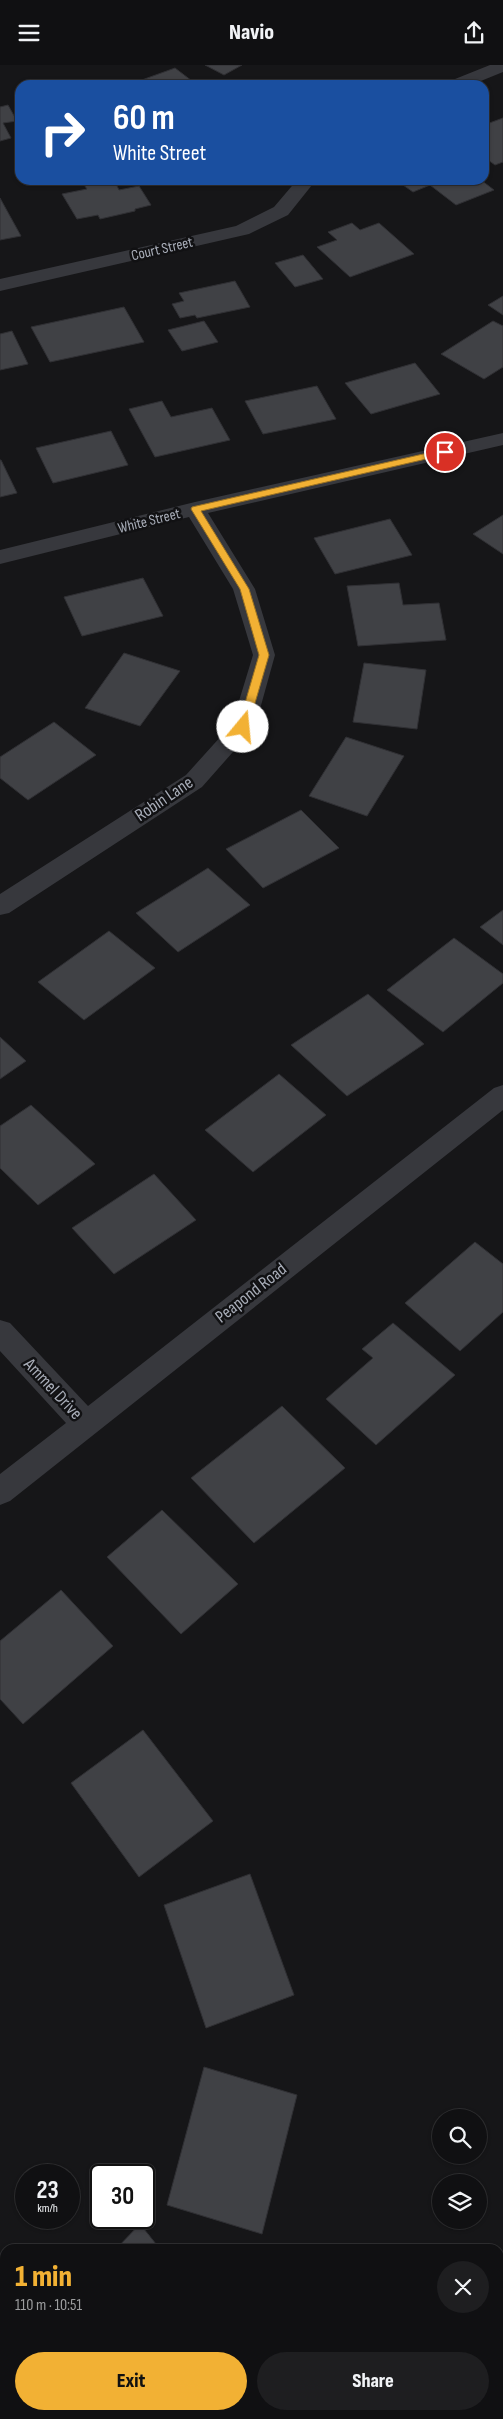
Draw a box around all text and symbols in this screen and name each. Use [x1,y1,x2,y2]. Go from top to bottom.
icon: menu [15,19,43,47]
text: Navio [229,19,274,46]
icon: share [460,19,488,47]
text: 60 m [113,97,175,140]
icon: right [30,100,95,165]
text: White Street [113,140,206,167]
street label: Court Street [129,233,195,265]
pin [424,431,466,473]
icon: arrive [431,438,459,466]
street label: White Street [116,504,183,538]
position arrow [216,700,268,752]
street label: Robin Lane [131,772,197,826]
street label: Peapond Road [211,1259,291,1327]
street label: Ammel Drive [19,1353,87,1424]
map controls [432,2109,487,2229]
button: search [432,2109,487,2164]
speed limit sign: 30 [90,2164,155,2229]
button: layers [432,2174,487,2229]
text: 23 [36,2175,59,2206]
text: km/h [37,2201,58,2216]
text: 1 min [15,2259,72,2295]
button: close [437,2261,489,2313]
text: 110 m · 10:51 [15,2296,82,2315]
button: Exit [15,2352,247,2410]
button: Share [257,2352,489,2410]

